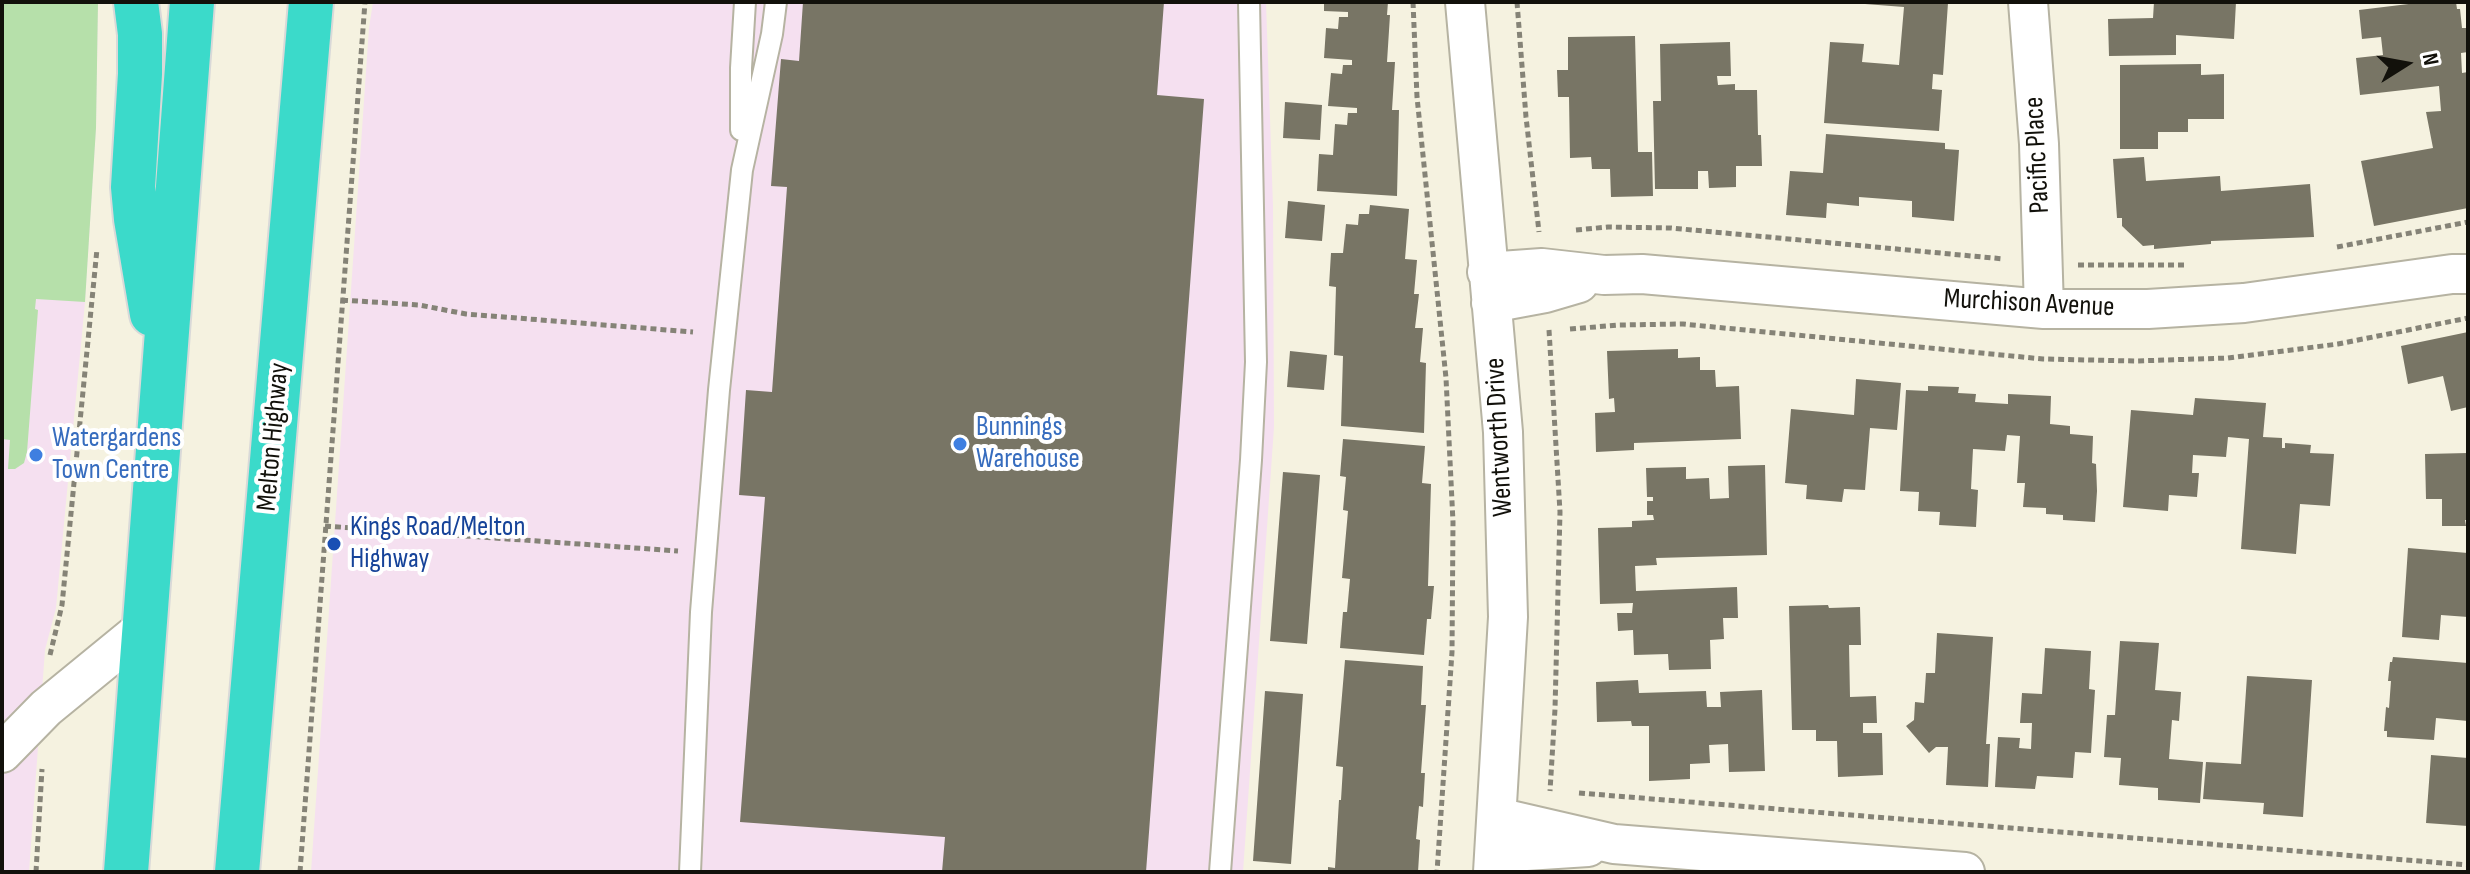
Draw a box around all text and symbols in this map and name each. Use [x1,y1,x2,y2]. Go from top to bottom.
north arrow [2366,24,2446,104]
text: N [2416,51,2444,68]
street label: Pacific Place [2018,96,2058,214]
street label: Murchison Avenue [1943,283,2115,325]
street label: Wentworth Drive [1479,357,1521,517]
street label: Melton Highway [251,361,297,513]
place label: Bunnings Warehouse [976,411,1080,477]
place label: Watergardens Town Centre [52,422,181,488]
marker: Bunnings Warehouse [951,435,969,453]
marker: Watergardens Town Centre [27,446,45,464]
place label: Kings Road/Melton Highway [350,511,525,577]
marker: Kings Road/Melton Highway [325,535,343,553]

